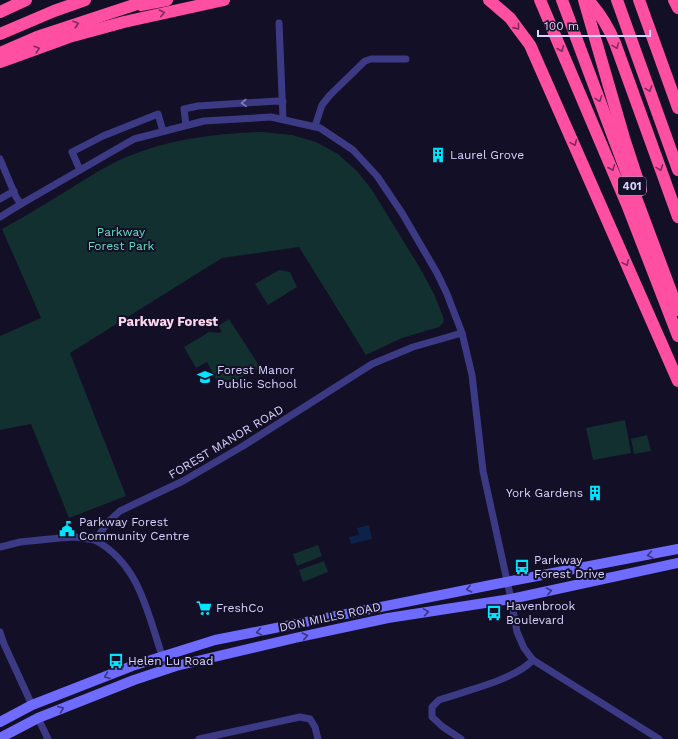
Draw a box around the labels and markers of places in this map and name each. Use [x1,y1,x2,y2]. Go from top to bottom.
building icon: Laurel Grove [429,146,447,164]
place label: Laurel Grove [450,148,524,162]
place label: Forest Manor Public School [217,363,297,391]
school or university icon: Forest Manor Public School [196,368,214,386]
building icon: York Gardens [586,484,604,502]
place label: York Gardens [506,486,583,500]
place label: Parkway Forest Community Centre [79,515,190,543]
public building icon: Parkway Forest Community Centre [58,520,76,538]
place label: Parkway Forest Drive [534,553,605,581]
bus stop icon: Parkway Forest Drive [513,558,531,576]
supermarket icon: FreshCo [195,599,213,617]
place label: Havenbrook Boulevard [506,599,576,627]
place label: FreshCo [216,601,264,615]
bus stop icon: Havenbrook Boulevard [485,604,503,622]
bus stop icon: Helen Lu Road [107,652,125,670]
place label: Helen Lu Road [128,654,214,668]

